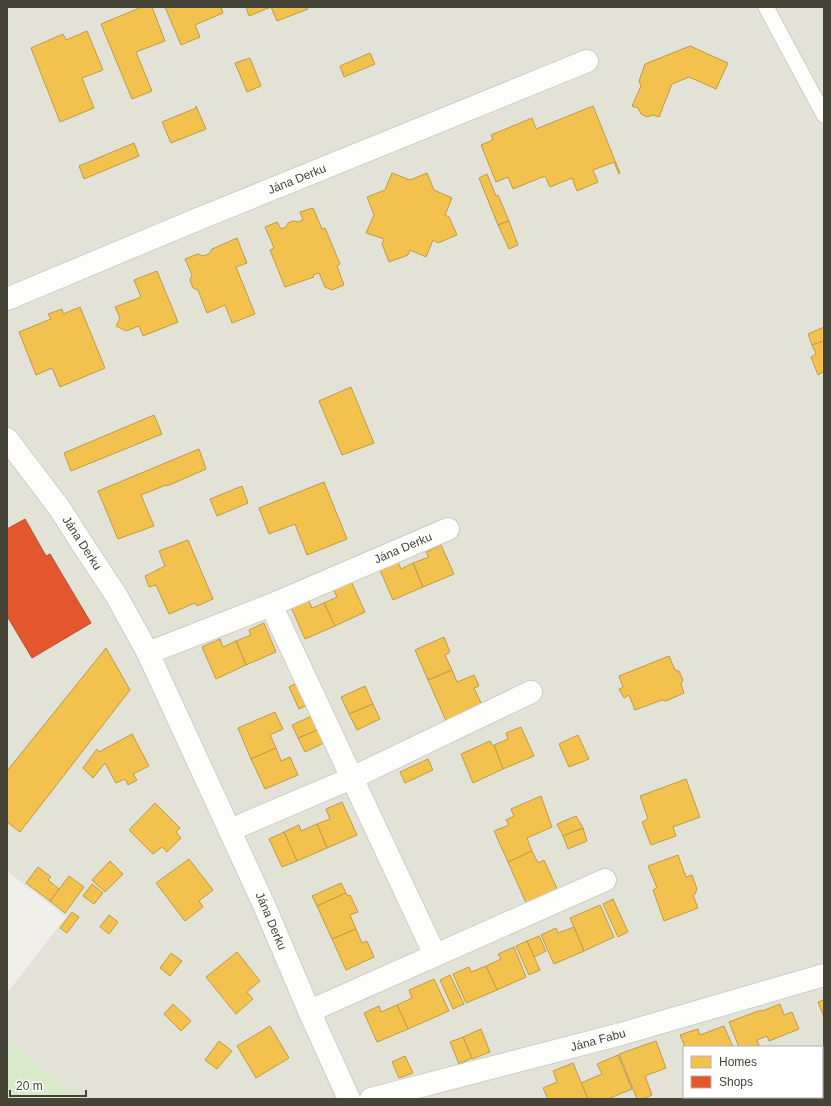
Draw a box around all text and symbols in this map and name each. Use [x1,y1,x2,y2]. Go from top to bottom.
street label: Jána Derku [266,161,328,197]
street label: Jána Derku [59,513,105,573]
street label: Jána Derku [372,530,434,566]
street label: Jána Derku [253,890,289,952]
street label: Jána Fabu [569,1026,627,1054]
legend [683,1046,823,1098]
text: Homes [719,1055,757,1069]
scale bar [10,1072,86,1098]
text: Shops [719,1075,753,1089]
text: 20 m [16,1079,43,1093]

